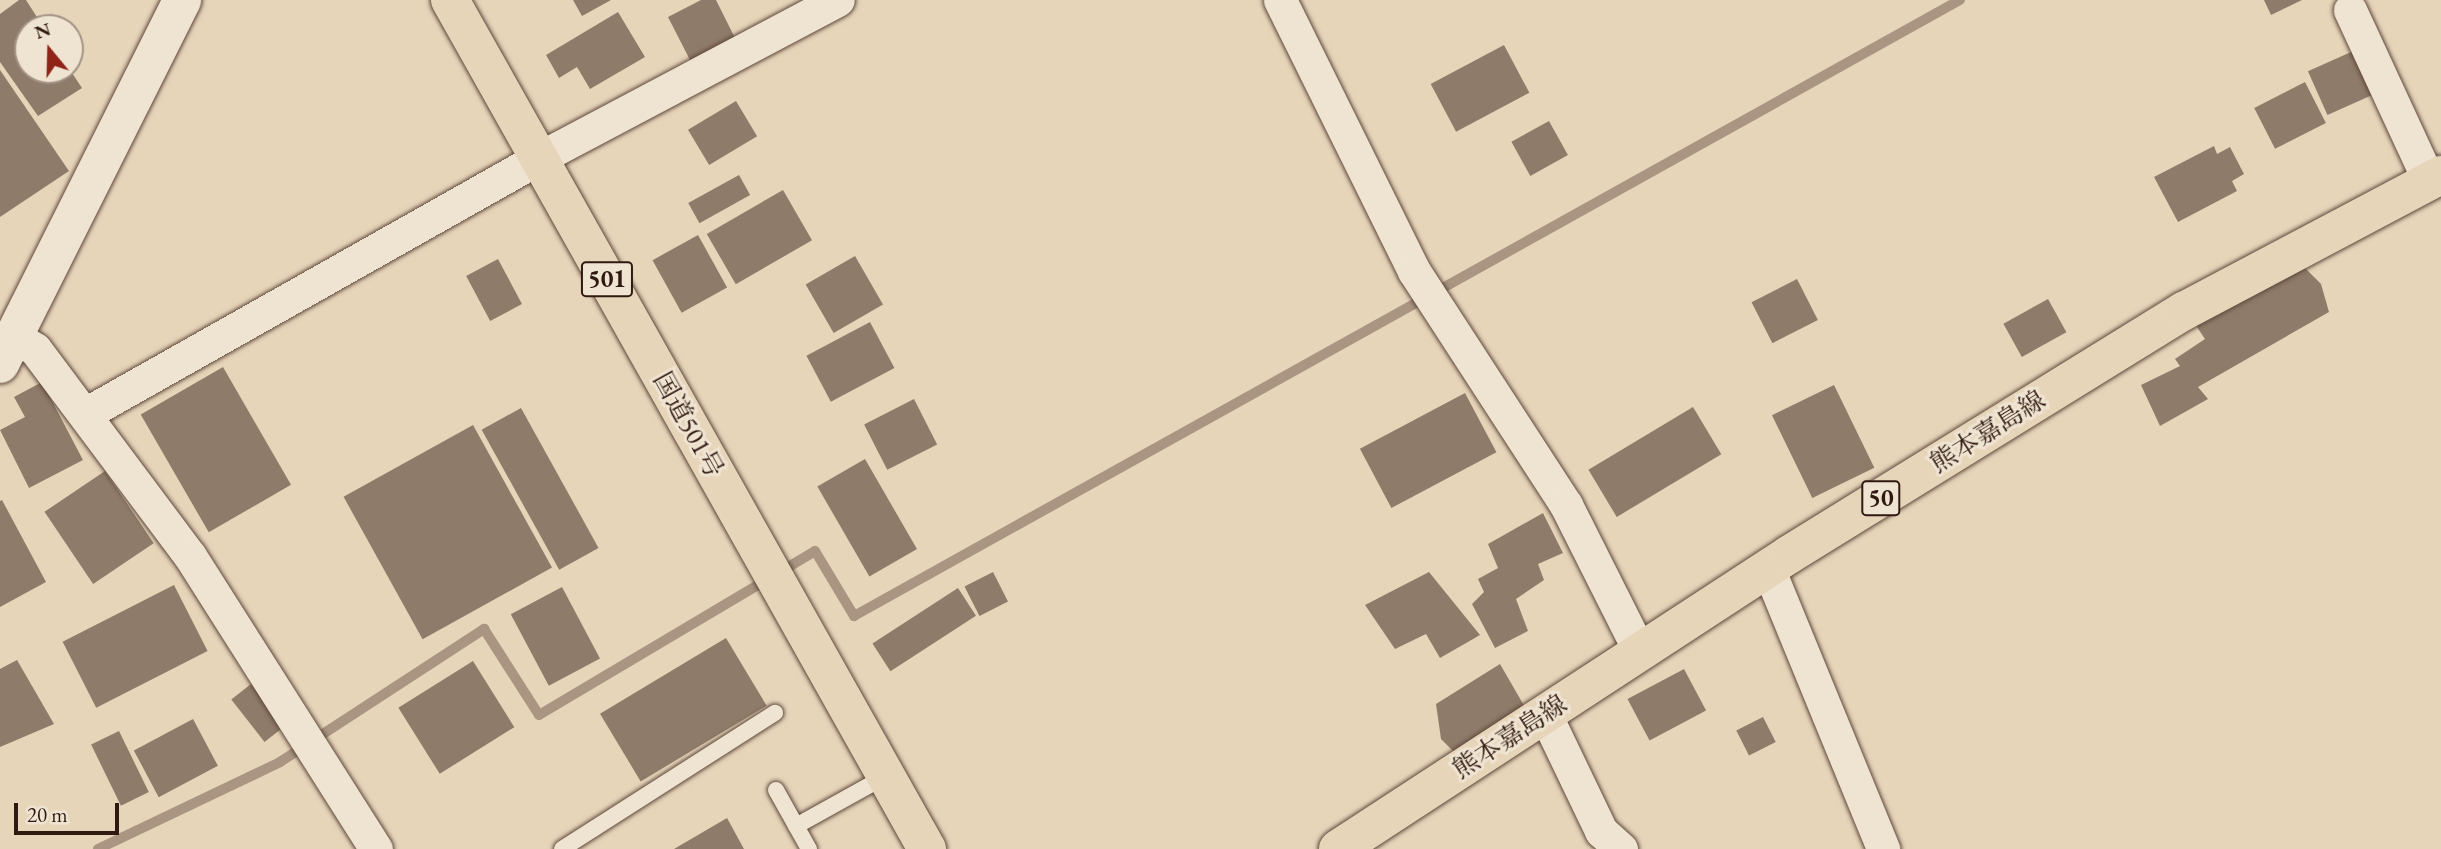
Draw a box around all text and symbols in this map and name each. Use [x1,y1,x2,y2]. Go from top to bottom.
north arrow [14,14,84,84]
text: N [31,16,54,45]
road number: 501 [581,258,633,300]
street label: 国道501号 [646,367,730,483]
street label: 熊本嘉島線 [1925,384,2051,480]
road number: 50 [1860,477,1902,518]
street label: 熊本嘉島線 [1447,689,1573,785]
scale bar [18,790,122,834]
text: 20 m [27,801,68,828]

